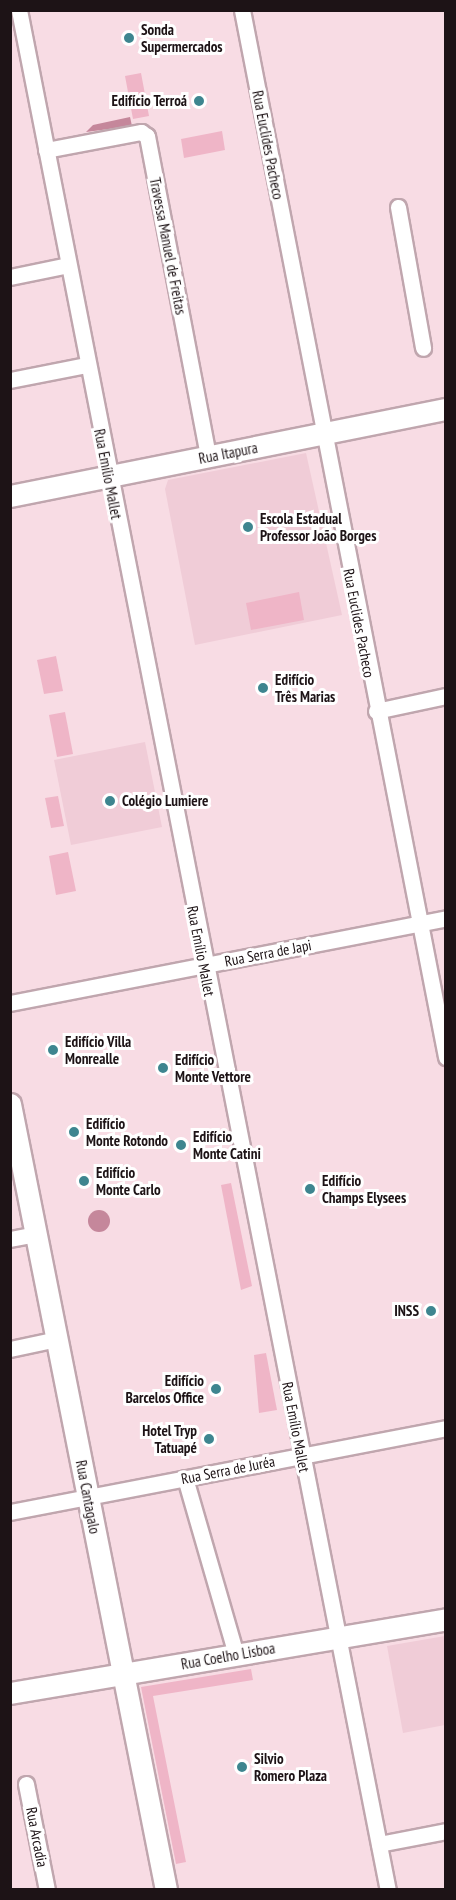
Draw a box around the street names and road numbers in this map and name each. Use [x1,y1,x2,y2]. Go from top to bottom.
street label: Rua Euclides Pacheco [249,89,287,201]
street label: Travessa Manuel de Freitas [146,176,190,316]
street label: Rua Emílio Mallet [90,427,126,521]
street label: Rua Itapura [197,438,259,468]
street label: Rua Euclides Pacheco [340,567,378,679]
street label: Rua Emílio Mallet [183,904,219,998]
street label: Rua Serra de Japi [223,936,313,970]
street label: Rua Emílio Mallet [278,1380,314,1474]
street label: Rua Serra de Juréa [180,1452,276,1488]
street label: Rua Cantagalo [72,1459,104,1535]
street label: Rua Coelho Lisboa [180,1639,276,1673]
street label: Rua Arcadia [22,1805,52,1869]

